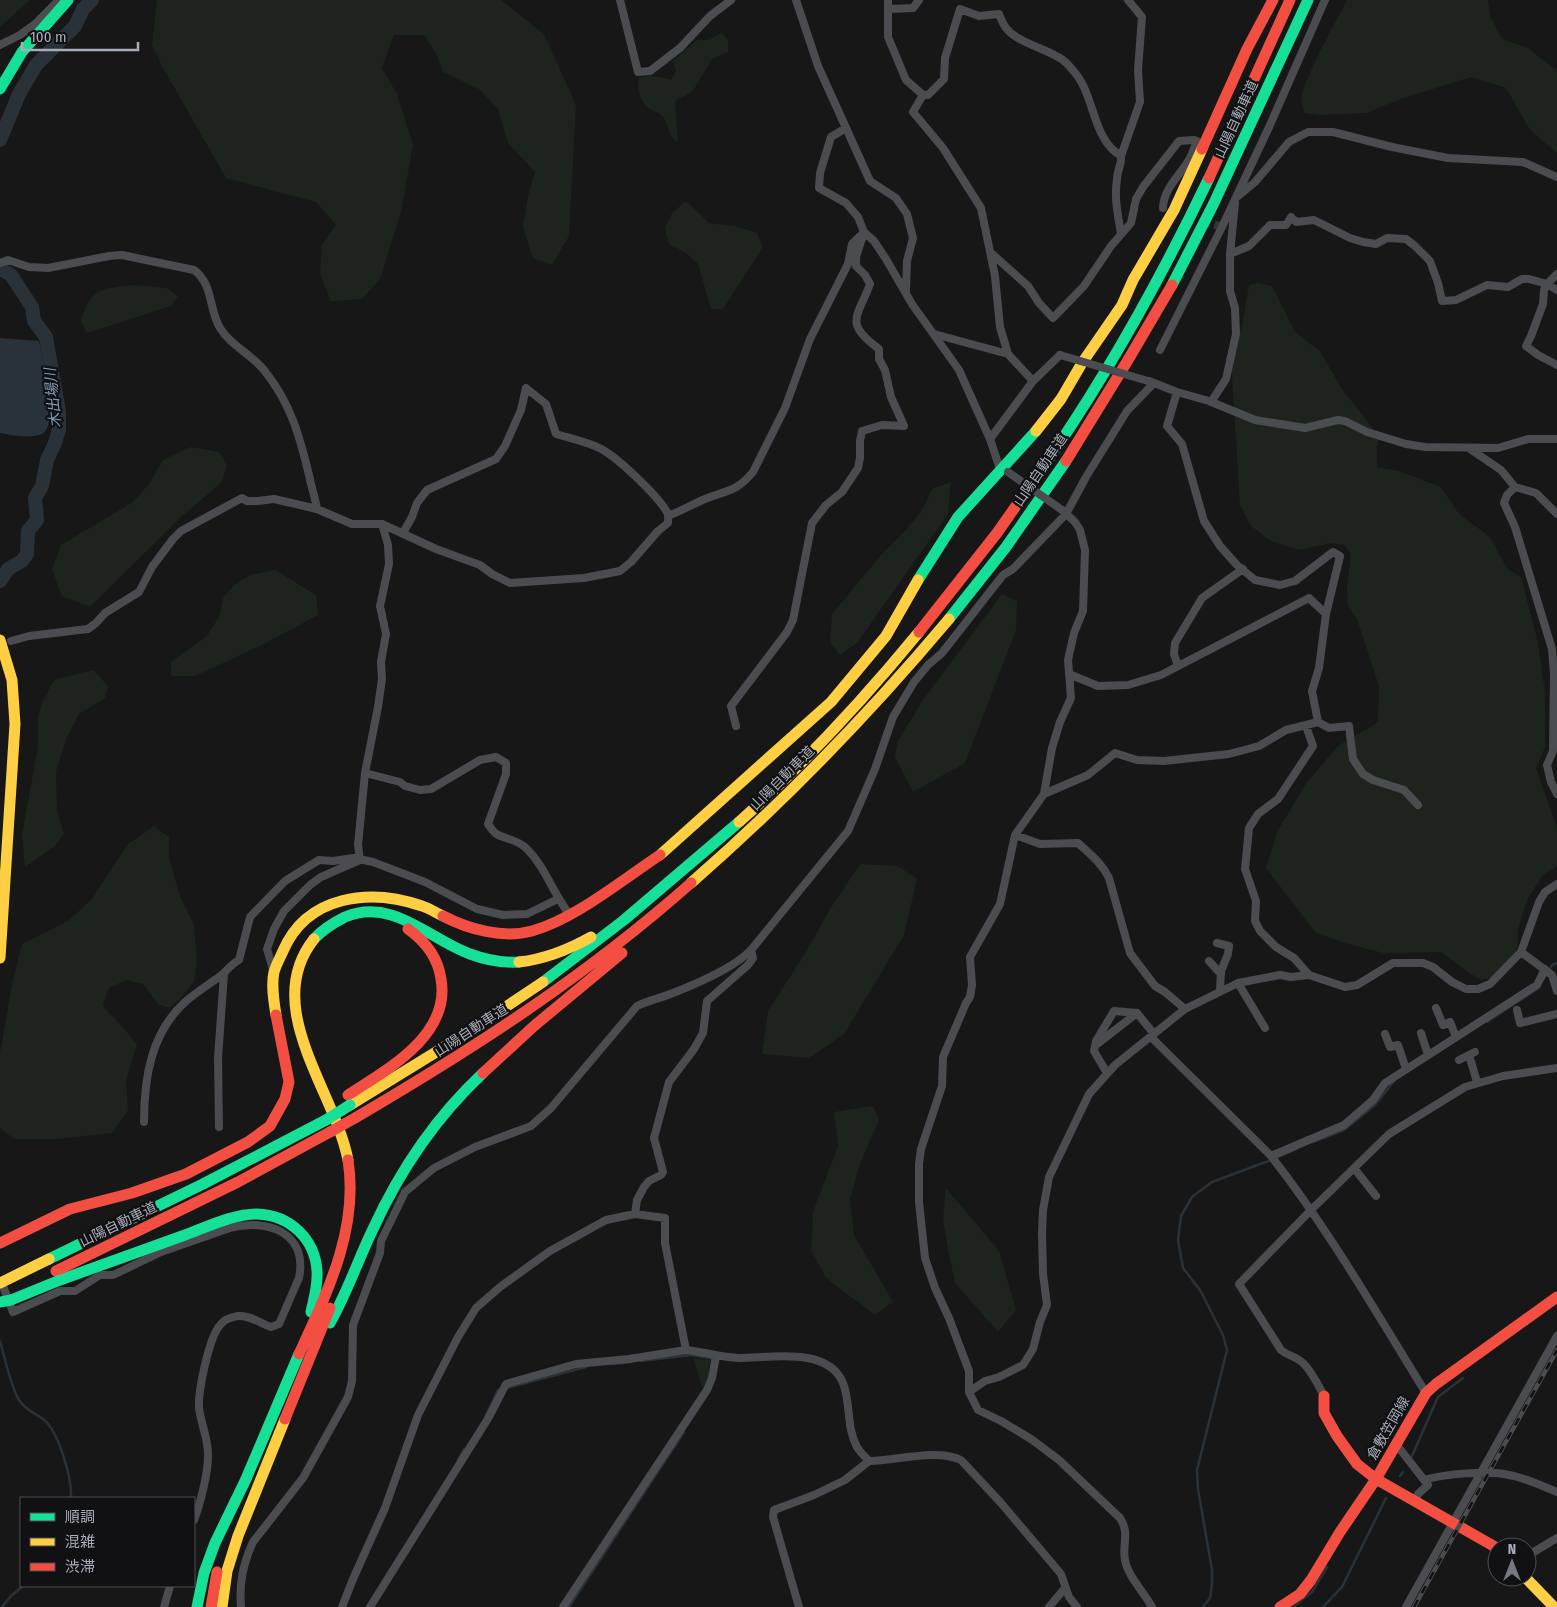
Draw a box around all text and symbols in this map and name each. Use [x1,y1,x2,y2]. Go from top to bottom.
scale bar [22,20,139,52]
text: 100 m [30,28,67,46]
street label: 山陽自動車道 [1211,78,1262,161]
water label: 木出場川 [41,365,65,429]
street label: 山陽自動車道 [1010,431,1071,510]
street label: 山陽自動車道 [747,743,818,814]
street label: 山陽自動車道 [431,1000,511,1060]
street label: 山陽自動車道 [77,1198,160,1251]
street label: 倉敷笠岡線 [1364,1394,1413,1463]
legend [20,1497,195,1587]
text: 順調 [65,1508,95,1526]
text: 混雑 [65,1533,95,1551]
north arrow [1487,1537,1537,1587]
text: N [1508,1541,1516,1558]
text: 渋滞 [65,1558,95,1576]

